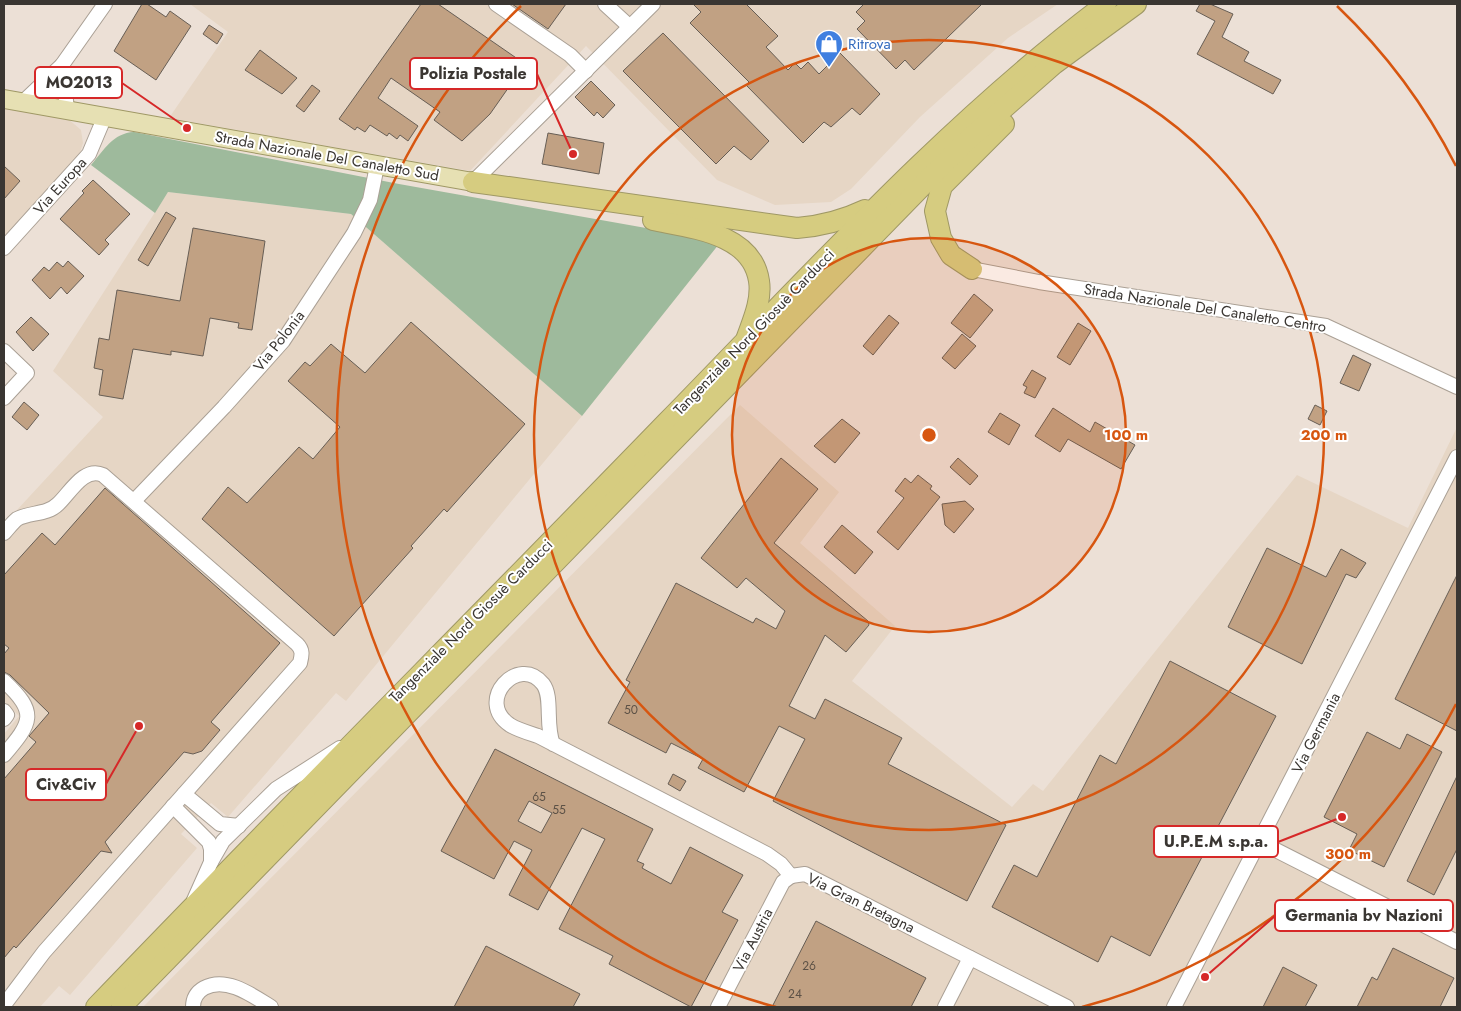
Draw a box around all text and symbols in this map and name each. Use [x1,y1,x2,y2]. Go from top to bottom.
shop icon: Ritrova [814,29,844,68]
place label: Ritrova [848,33,891,55]
callout: Polizia Postale [410,58,537,89]
text: Polizia Postale [419,62,527,85]
callout: MO2013 [35,67,122,98]
text: MO2013 [46,71,112,94]
street label: Strada Nazionale Del Canaletto Sud [213,125,441,187]
street label: Via Europa [28,152,92,220]
street label: Tangenziale Nord Giosuè Carducci [668,244,840,420]
street label: Strada Nazionale Del Canaletto Centro [1082,278,1328,338]
street label: Via Polonia [248,306,310,376]
text: 100 m [1104,424,1148,446]
text: 200 m [1301,424,1347,446]
centre of rings [920,426,938,444]
street label: Tangenziale Nord Giosuè Carducci [384,534,558,708]
street label: Via Germania [1286,689,1346,777]
house number: 50 [624,701,638,719]
callout: Civ&Civ [26,769,106,800]
text: Civ&Civ [36,773,97,796]
house number: 65 [532,788,546,806]
house number: 55 [552,801,566,819]
callout: U.P.E.M s.p.a. [1154,826,1278,857]
text: U.P.E.M s.p.a. [1164,830,1268,853]
text: 300 m [1325,843,1371,865]
street label: Via Gran Bretagna [803,867,919,939]
callout: Germania bv Nazioni [1275,900,1453,931]
street label: Via Austria [728,904,778,976]
text: Germania bv Nazioni [1285,904,1443,927]
house number: 26 [802,957,816,975]
house number: 24 [788,985,802,1003]

